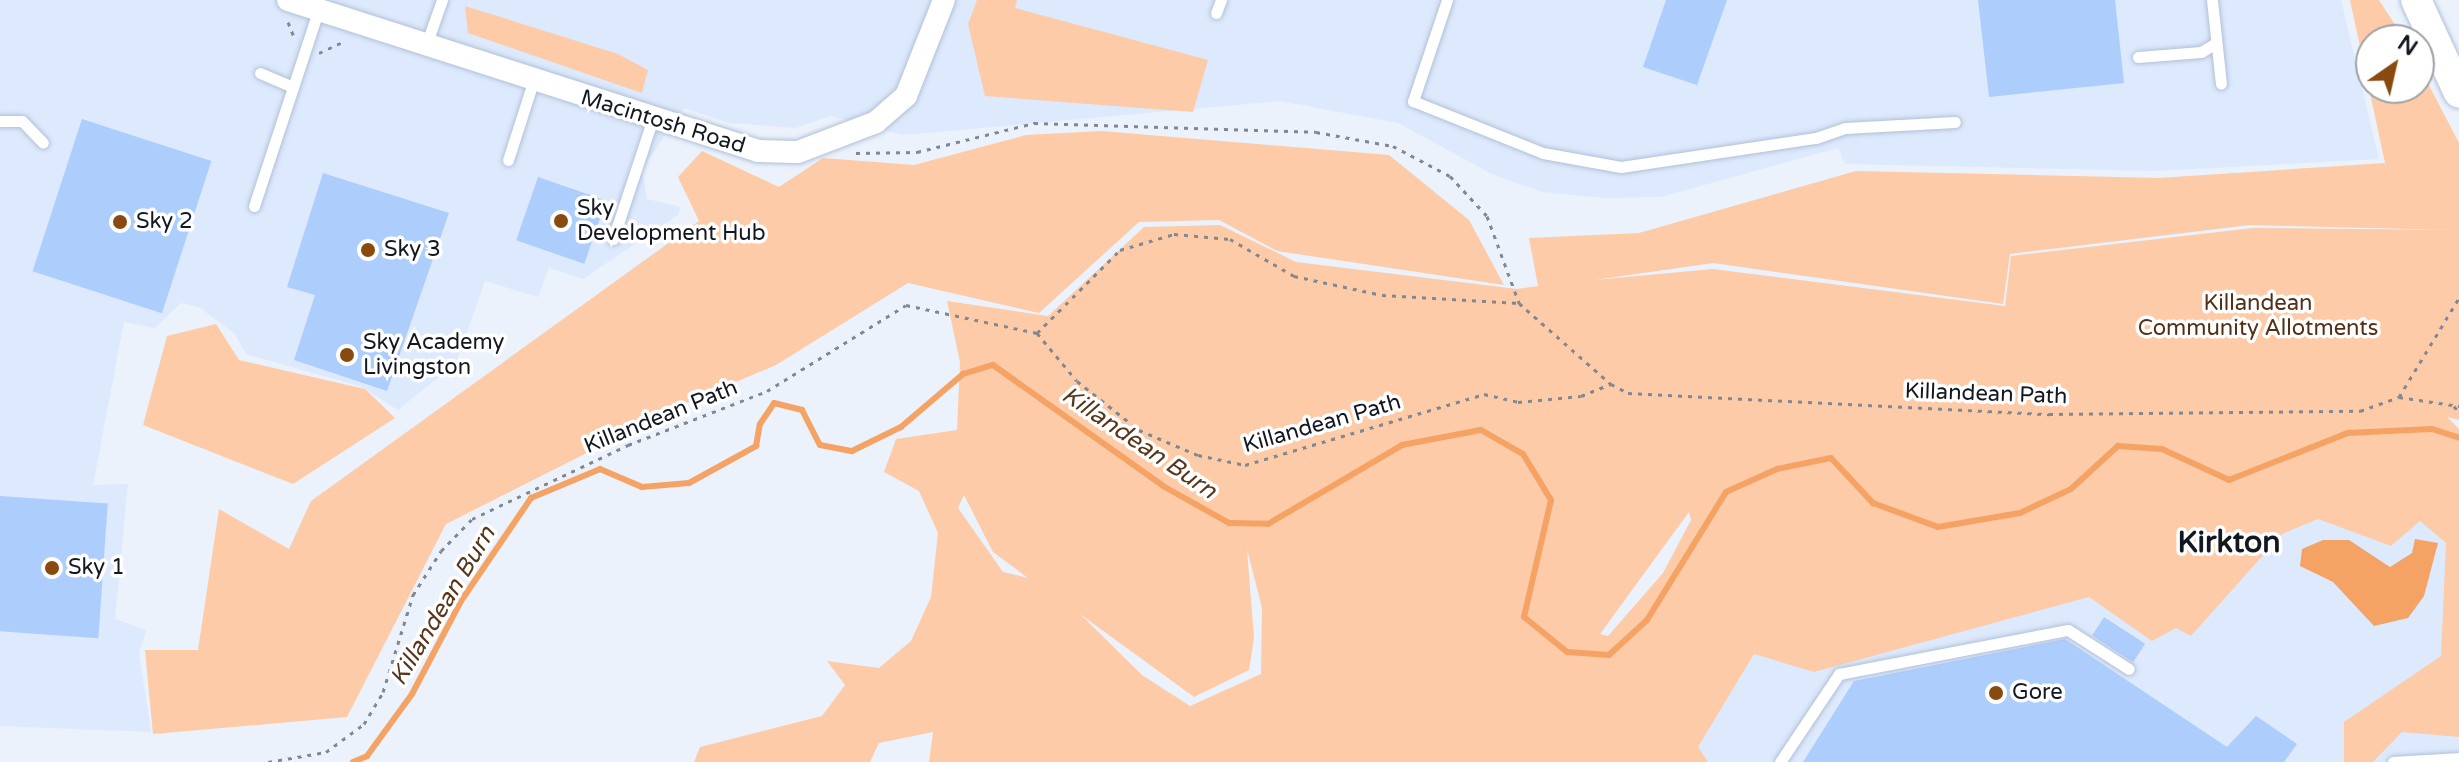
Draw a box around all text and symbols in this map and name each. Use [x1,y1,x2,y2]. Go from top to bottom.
north arrow [2355,24,2435,104]
text: N [2393,30,2422,61]
street label: Macintosh Road [578,84,748,160]
place label: Sky Development Hub [577,195,766,246]
place label: Sky 2 [136,209,193,235]
marker: Sky Development Hub [552,212,570,230]
marker: Sky 2 [111,213,129,231]
place label: Sky 3 [384,237,441,263]
marker: Sky 3 [359,241,377,259]
park label: Killandean Community Allotments [2138,290,2378,342]
place label: Sky Academy Livingston [363,329,504,380]
marker: Sky Academy Livingston [338,346,356,364]
street label: Killandean Path [581,374,741,460]
street label: Killandean Path [1904,378,2068,410]
water label: Killandean Burn [1056,381,1222,505]
street label: Killandean Path [1240,389,1404,459]
water label: Killandean Burn [384,521,502,691]
district label: Kirkton [2177,525,2281,561]
place label: Sky 1 [68,555,125,581]
marker: Sky 1 [43,559,61,577]
place label: Gore [2012,680,2063,706]
marker: Gore [1987,684,2005,702]

